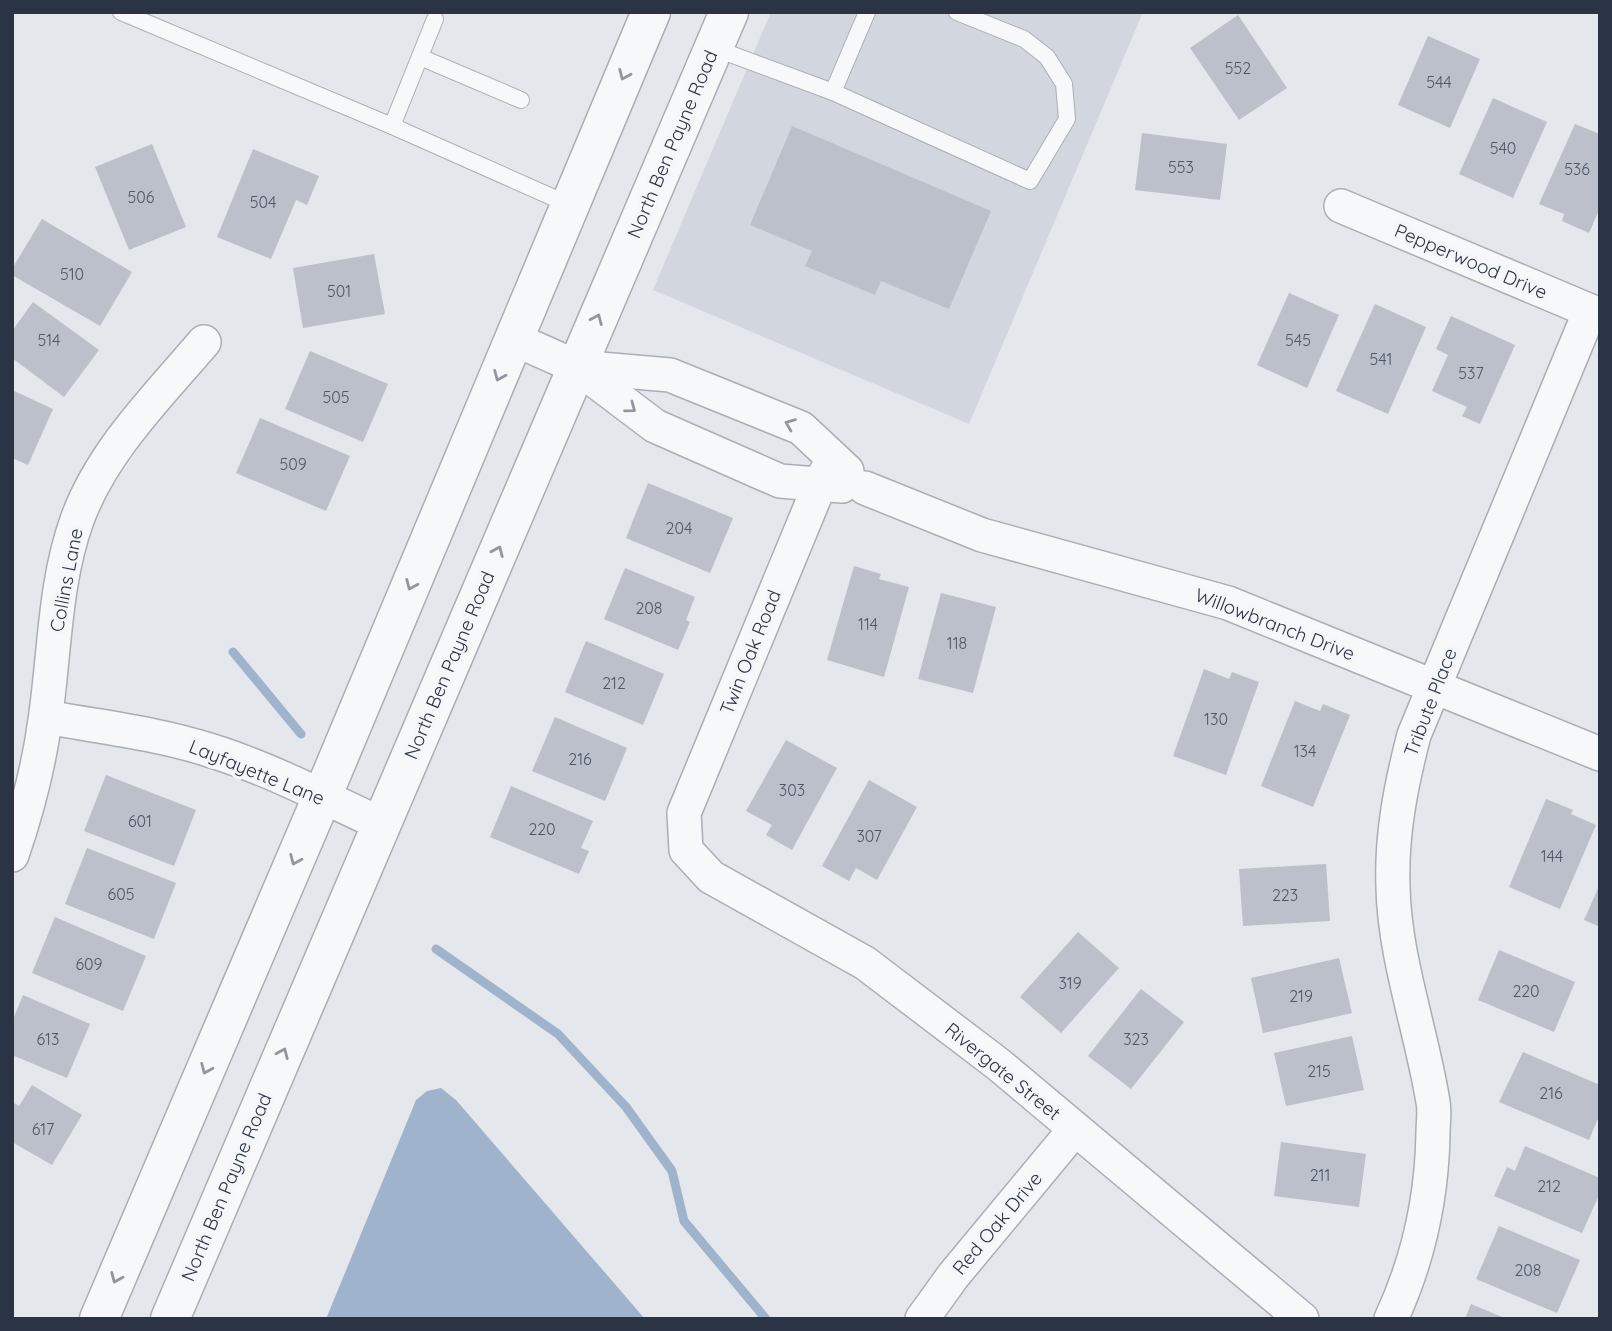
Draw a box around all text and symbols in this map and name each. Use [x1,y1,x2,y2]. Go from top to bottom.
street label: North Ben Payne Road [622,46,722,242]
house number: 552 [1225,58,1251,78]
one-way arrow [619,69,633,81]
house number: 544 [1426,72,1452,92]
house number: 540 [1490,138,1516,158]
house number: 553 [1168,157,1194,177]
house number: 536 [1564,159,1590,179]
house number: 506 [128,187,155,207]
house number: 504 [250,192,276,212]
street label: Pepperwood Drive [1391,218,1551,304]
house number: 510 [60,264,84,284]
house number: 501 [327,281,351,301]
one-way arrow [589,314,603,327]
house number: 514 [38,330,60,350]
house number: 545 [1285,330,1311,350]
house number: 541 [1370,349,1392,369]
house number: 537 [1458,363,1484,383]
one-way arrow [493,368,507,381]
house number: 505 [323,387,349,407]
one-way arrow [623,400,636,413]
one-way arrow [785,418,797,432]
house number: 509 [279,454,307,474]
house number: 204 [666,518,692,538]
street label: Collins Lane [44,526,88,634]
one-way arrow [490,546,504,558]
street label: North Ben Payne Road [399,567,499,763]
one-way arrow [405,578,419,591]
street label: Willowbranch Drive [1192,582,1358,666]
street label: Twin Oak Road [714,586,786,718]
house number: 208 [635,598,663,618]
house number: 114 [858,614,878,634]
house number: 118 [947,633,967,653]
street label: Tribute Place [1398,644,1462,760]
house number: 212 [602,673,626,693]
house number: 130 [1204,709,1228,729]
street label: Layfayette Lane [186,734,328,810]
house number: 134 [1294,741,1316,761]
house number: 216 [568,749,592,769]
house number: 303 [779,780,805,800]
house number: 601 [128,811,152,831]
house number: 220 [528,819,556,839]
house number: 307 [856,826,882,846]
house number: 144 [1541,846,1563,866]
one-way arrow [290,853,304,865]
house number: 605 [108,884,134,904]
house number: 223 [1272,885,1298,905]
house number: 609 [75,954,103,974]
house number: 319 [1058,973,1082,993]
house number: 220 [1512,981,1540,1001]
house number: 219 [1289,986,1313,1006]
street label: Rivergate Street [940,1017,1066,1125]
house number: 613 [37,1029,59,1049]
house number: 323 [1123,1029,1149,1049]
one-way arrow [275,1048,289,1060]
house number: 215 [1307,1061,1331,1081]
one-way arrow [200,1062,214,1074]
house number: 216 [1539,1083,1563,1103]
street label: North Ben Payne Road [176,1089,276,1285]
house number: 617 [32,1119,54,1139]
house number: 211 [1310,1165,1330,1185]
street label: Red Oak Drive [947,1167,1047,1279]
house number: 212 [1537,1176,1561,1196]
house number: 208 [1514,1260,1542,1280]
one-way arrow [110,1271,124,1283]

